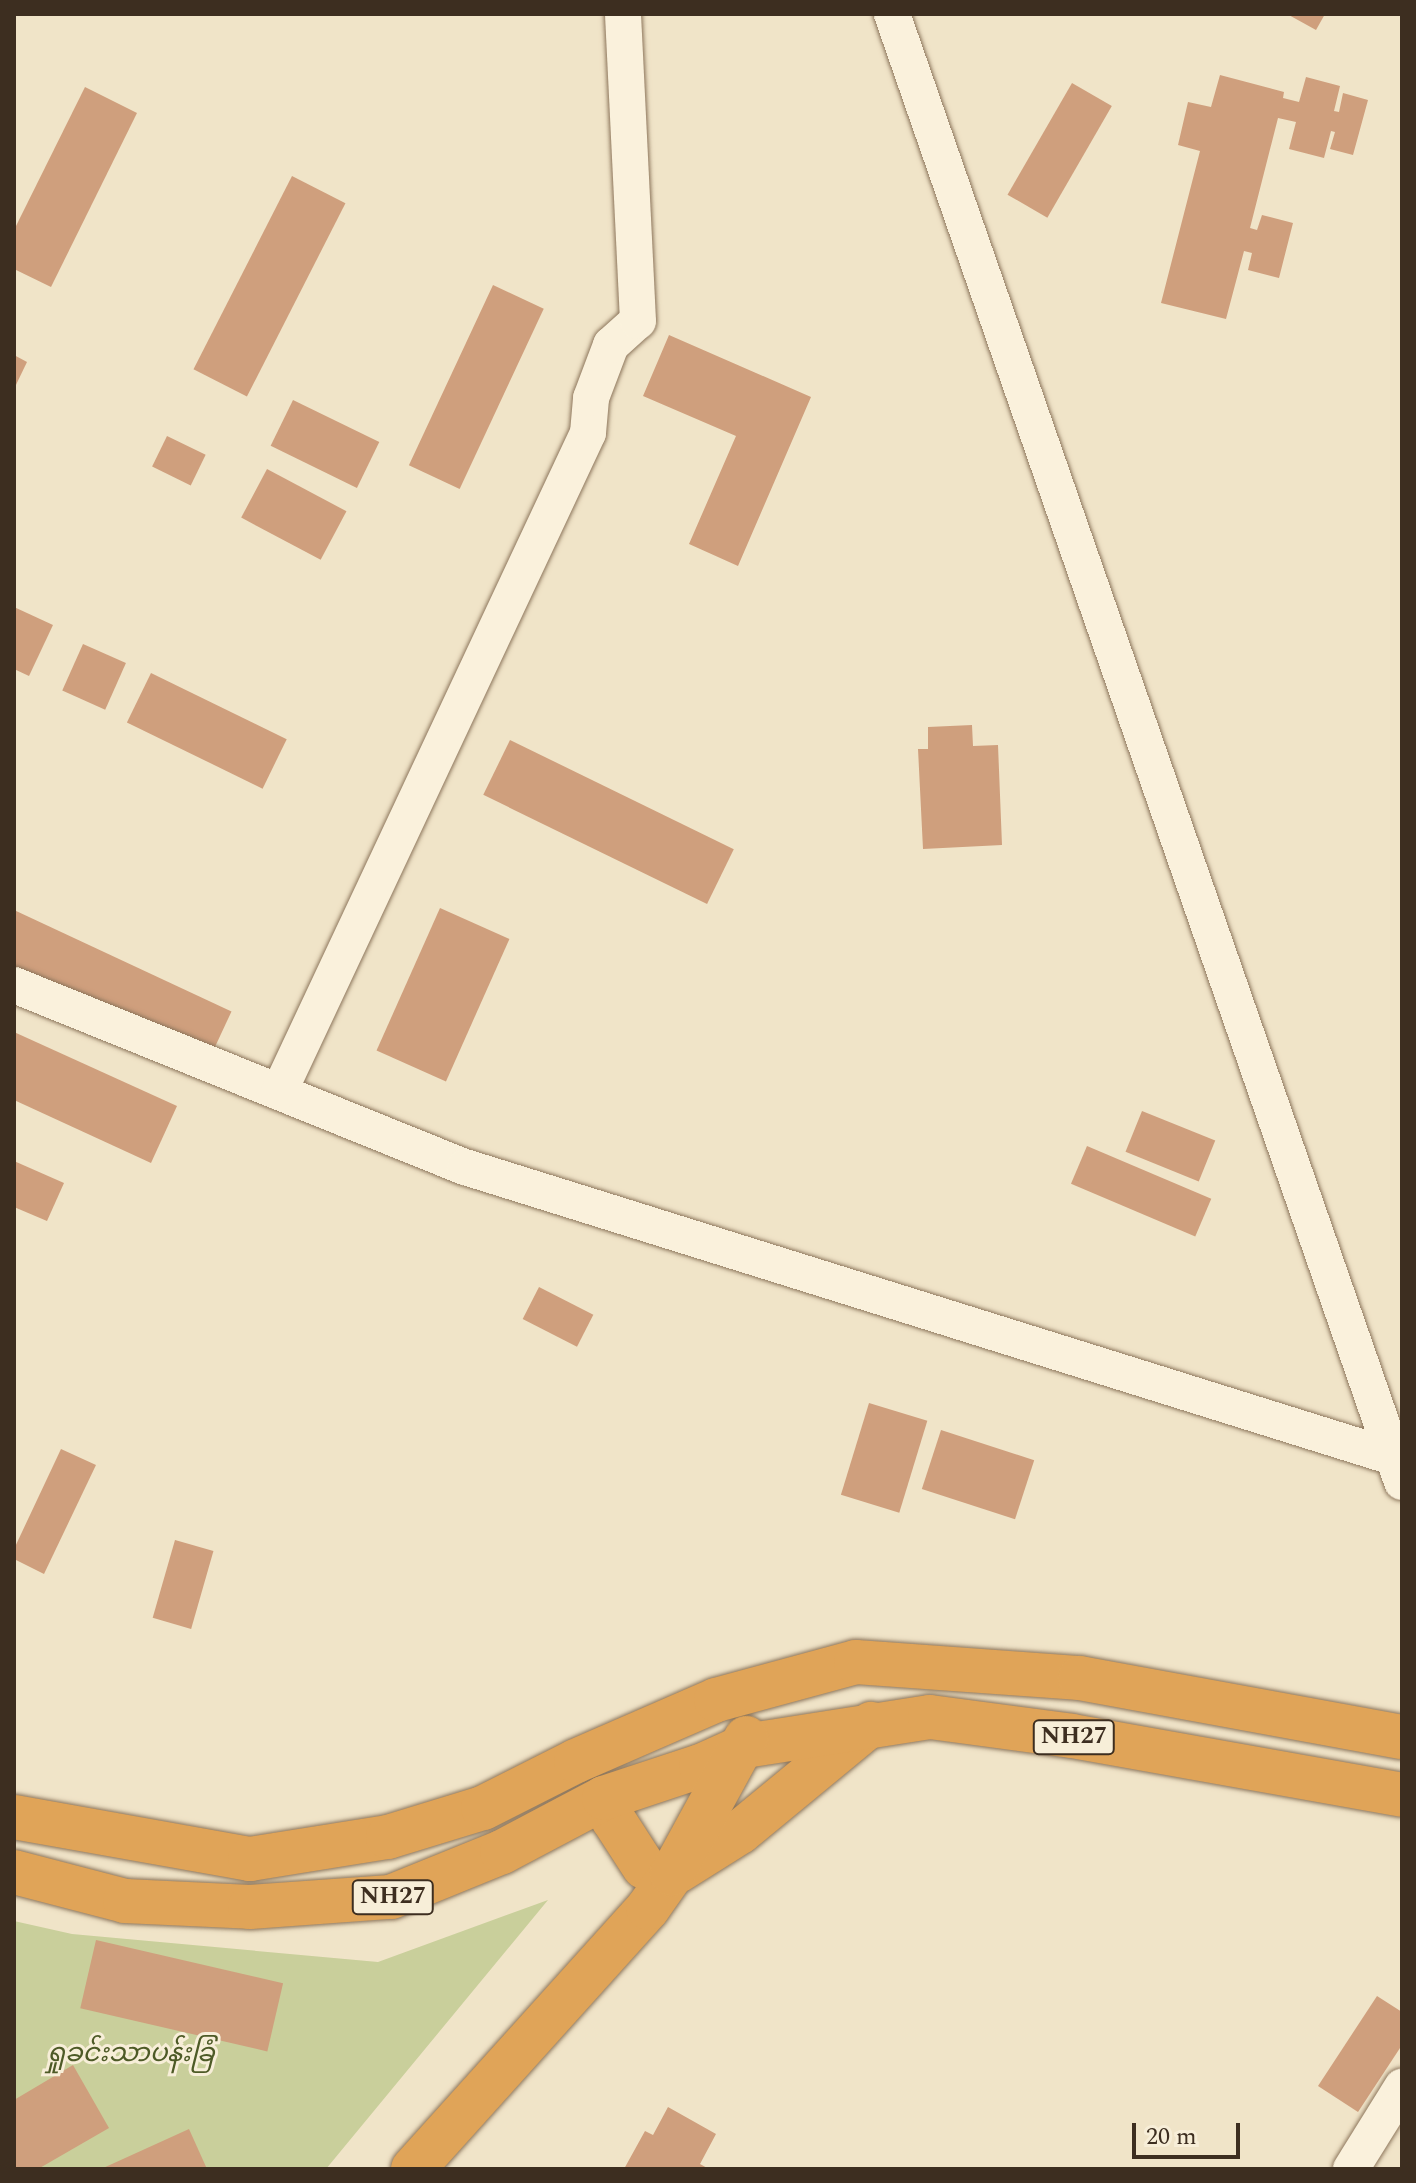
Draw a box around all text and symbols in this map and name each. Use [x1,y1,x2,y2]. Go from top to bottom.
road number: NH27 [1032,1717,1116,1757]
road number: NH27 [351,1877,435,1917]
park label: ရှုခင်းသာပန်းခြံ [45,2038,215,2070]
scale bar [1136,2107,1244,2157]
text: 20 m [1146,2119,1197,2155]

